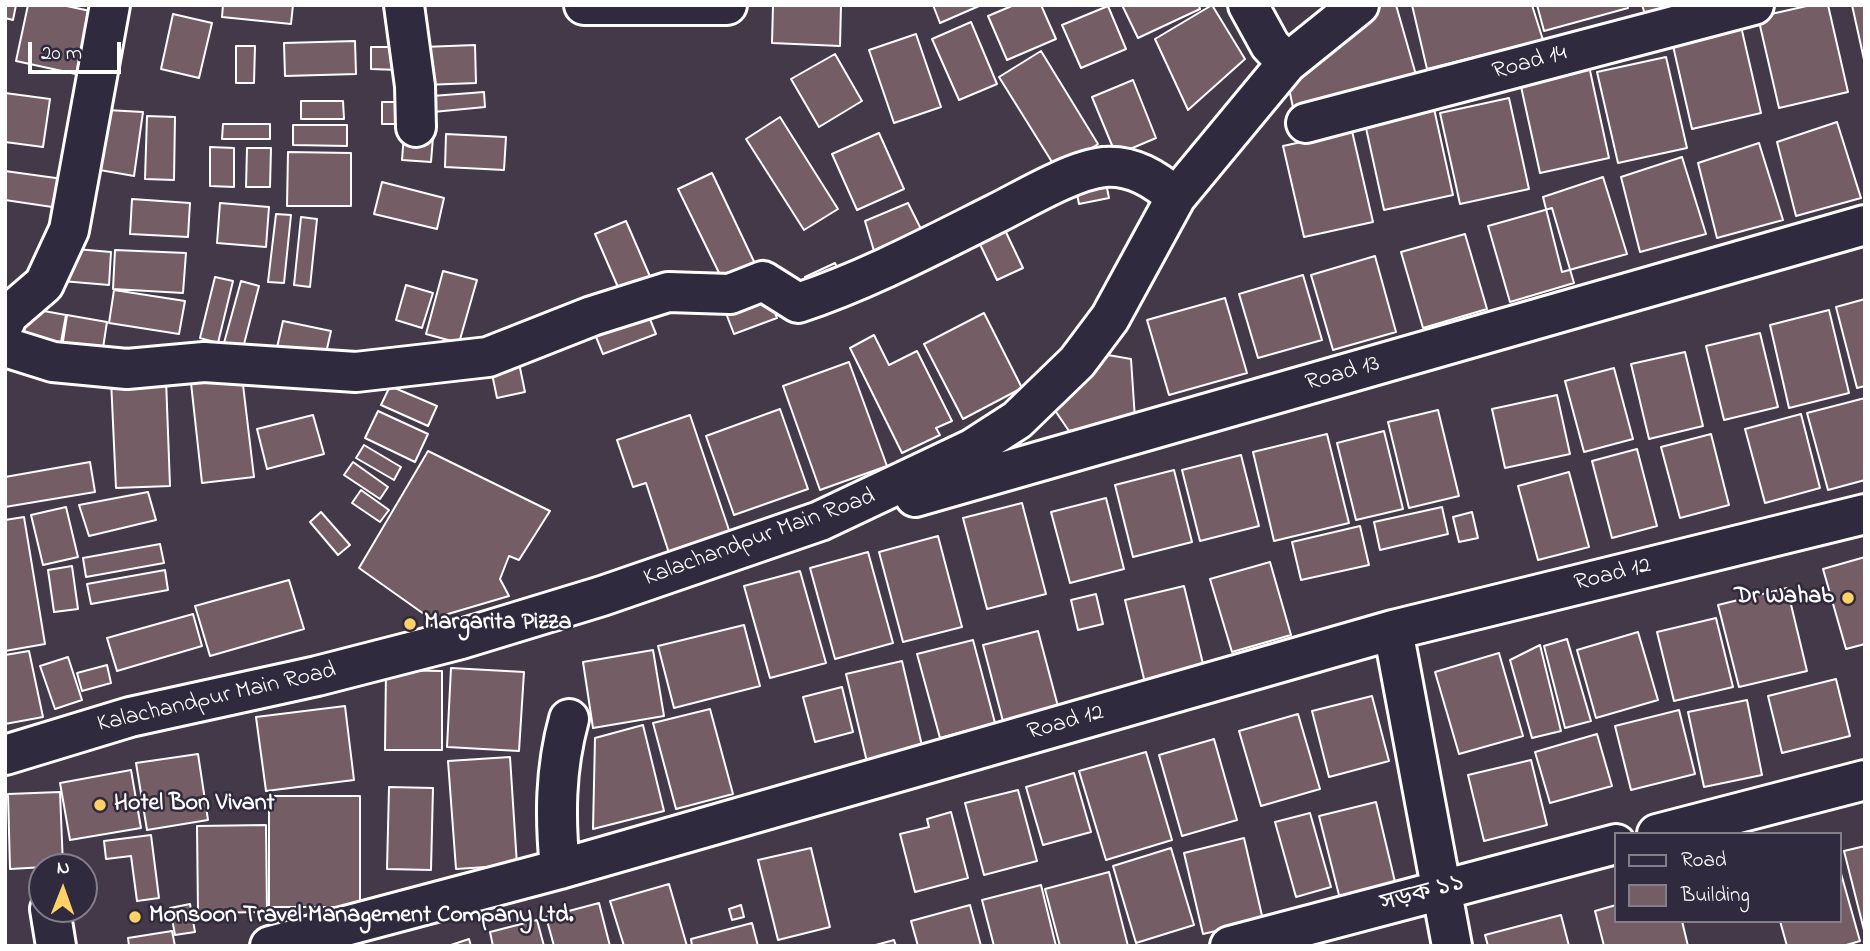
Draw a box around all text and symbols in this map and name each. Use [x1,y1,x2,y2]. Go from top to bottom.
scale bar [32,28,124,72]
text: 20 m [41,39,82,69]
street label: Road 14 [1490,40,1570,88]
street label: Road 13 [1303,351,1383,399]
street label: Kalachandpur Main Road [640,484,880,594]
street label: Road 12 [1572,553,1654,599]
place label: Dr Wahab [1734,584,1834,612]
marker: Dr Wahab [1840,590,1856,606]
place label: Margarita Pizza [424,610,571,638]
marker: Margarita Pizza [402,616,418,632]
street label: Kalachandpur Main Road [95,658,339,740]
street label: Road 12 [1025,699,1107,749]
place label: Hotel Bon Vivant [114,791,275,819]
marker: Hotel Bon Vivant [92,797,108,813]
legend [1615,832,1842,923]
text: Road [1681,846,1727,876]
north arrow [28,853,98,923]
text: N [57,855,70,882]
street label: সড়ক ১১ [1378,870,1468,920]
text: Building [1681,881,1750,911]
place label: Monsoon Travel Management Company Ltd. [149,903,574,931]
marker: Monsoon Travel Management Company Ltd. [127,909,143,925]

